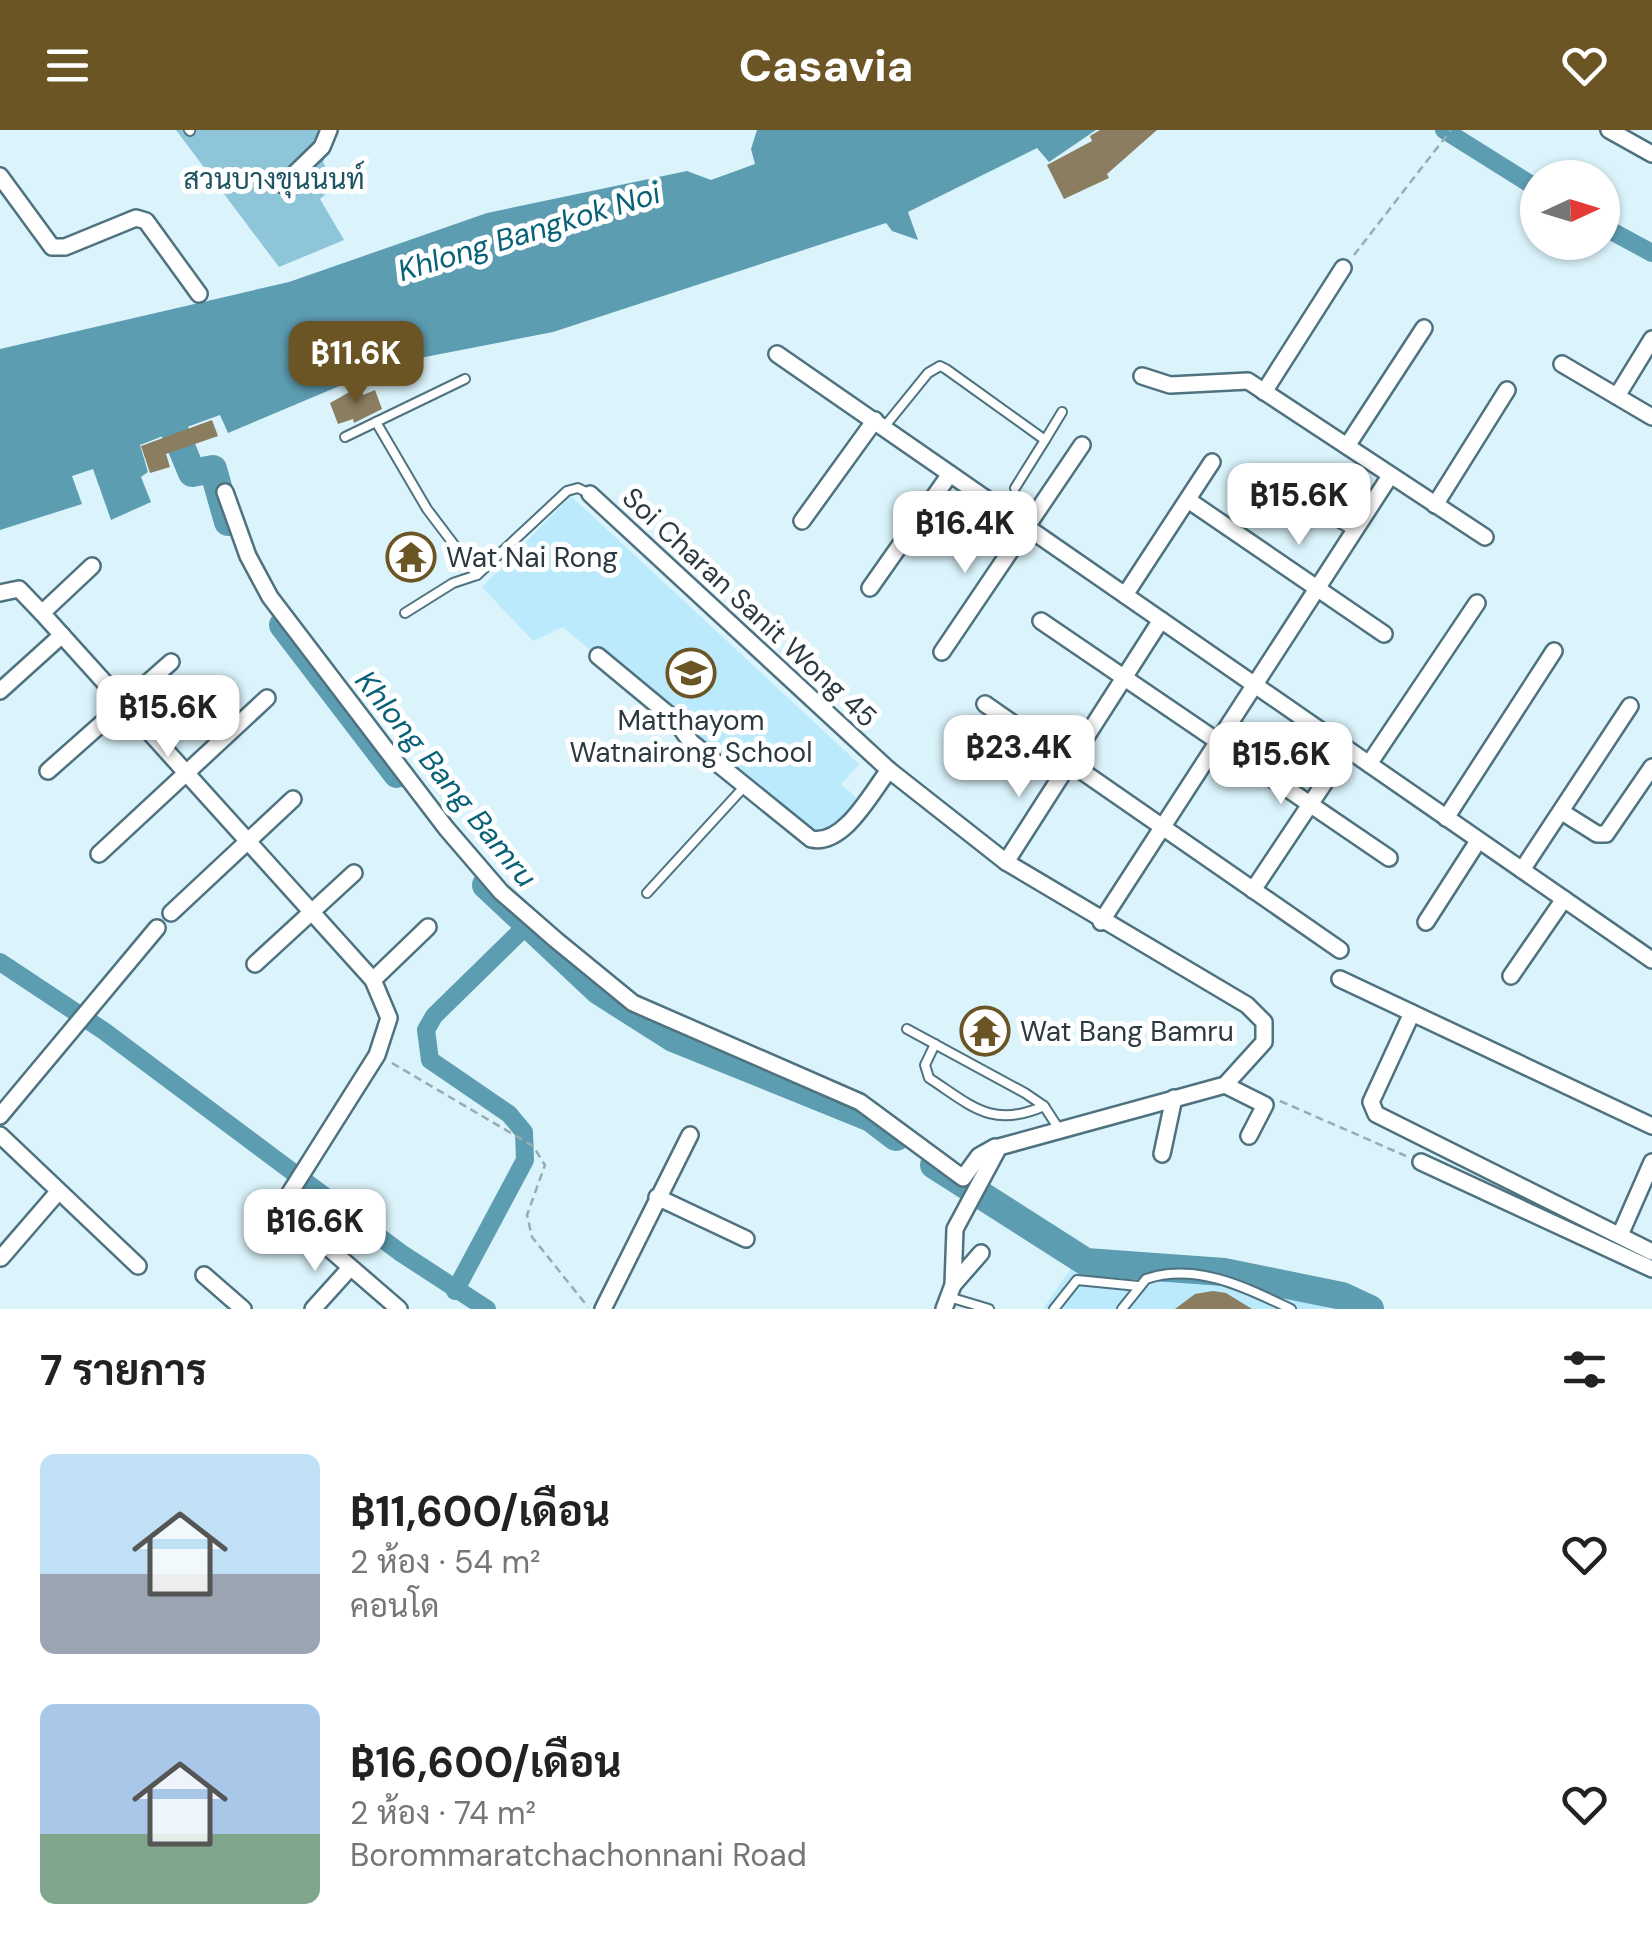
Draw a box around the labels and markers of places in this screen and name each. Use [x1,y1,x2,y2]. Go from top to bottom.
pin: ฿11.6K [275,321,437,406]
pin: ฿15.6K [1218,463,1380,548]
pin: ฿16.4K [884,491,1046,576]
temple icon: Wat Nai Rong [385,531,437,583]
place label: Wat Nai Rong [446,539,618,576]
school or university icon: Matthayom Watnairong School [665,647,717,699]
pin: ฿15.6K [87,675,249,760]
place label: Matthayom Watnairong School [570,702,812,771]
pin: ฿23.4K [938,715,1100,800]
pin: ฿15.6K [1200,722,1362,807]
temple icon: Wat Bang Bamru [959,1005,1011,1057]
place label: Wat Bang Bamru [1020,1013,1234,1050]
pin: ฿16.6K [234,1189,396,1274]

